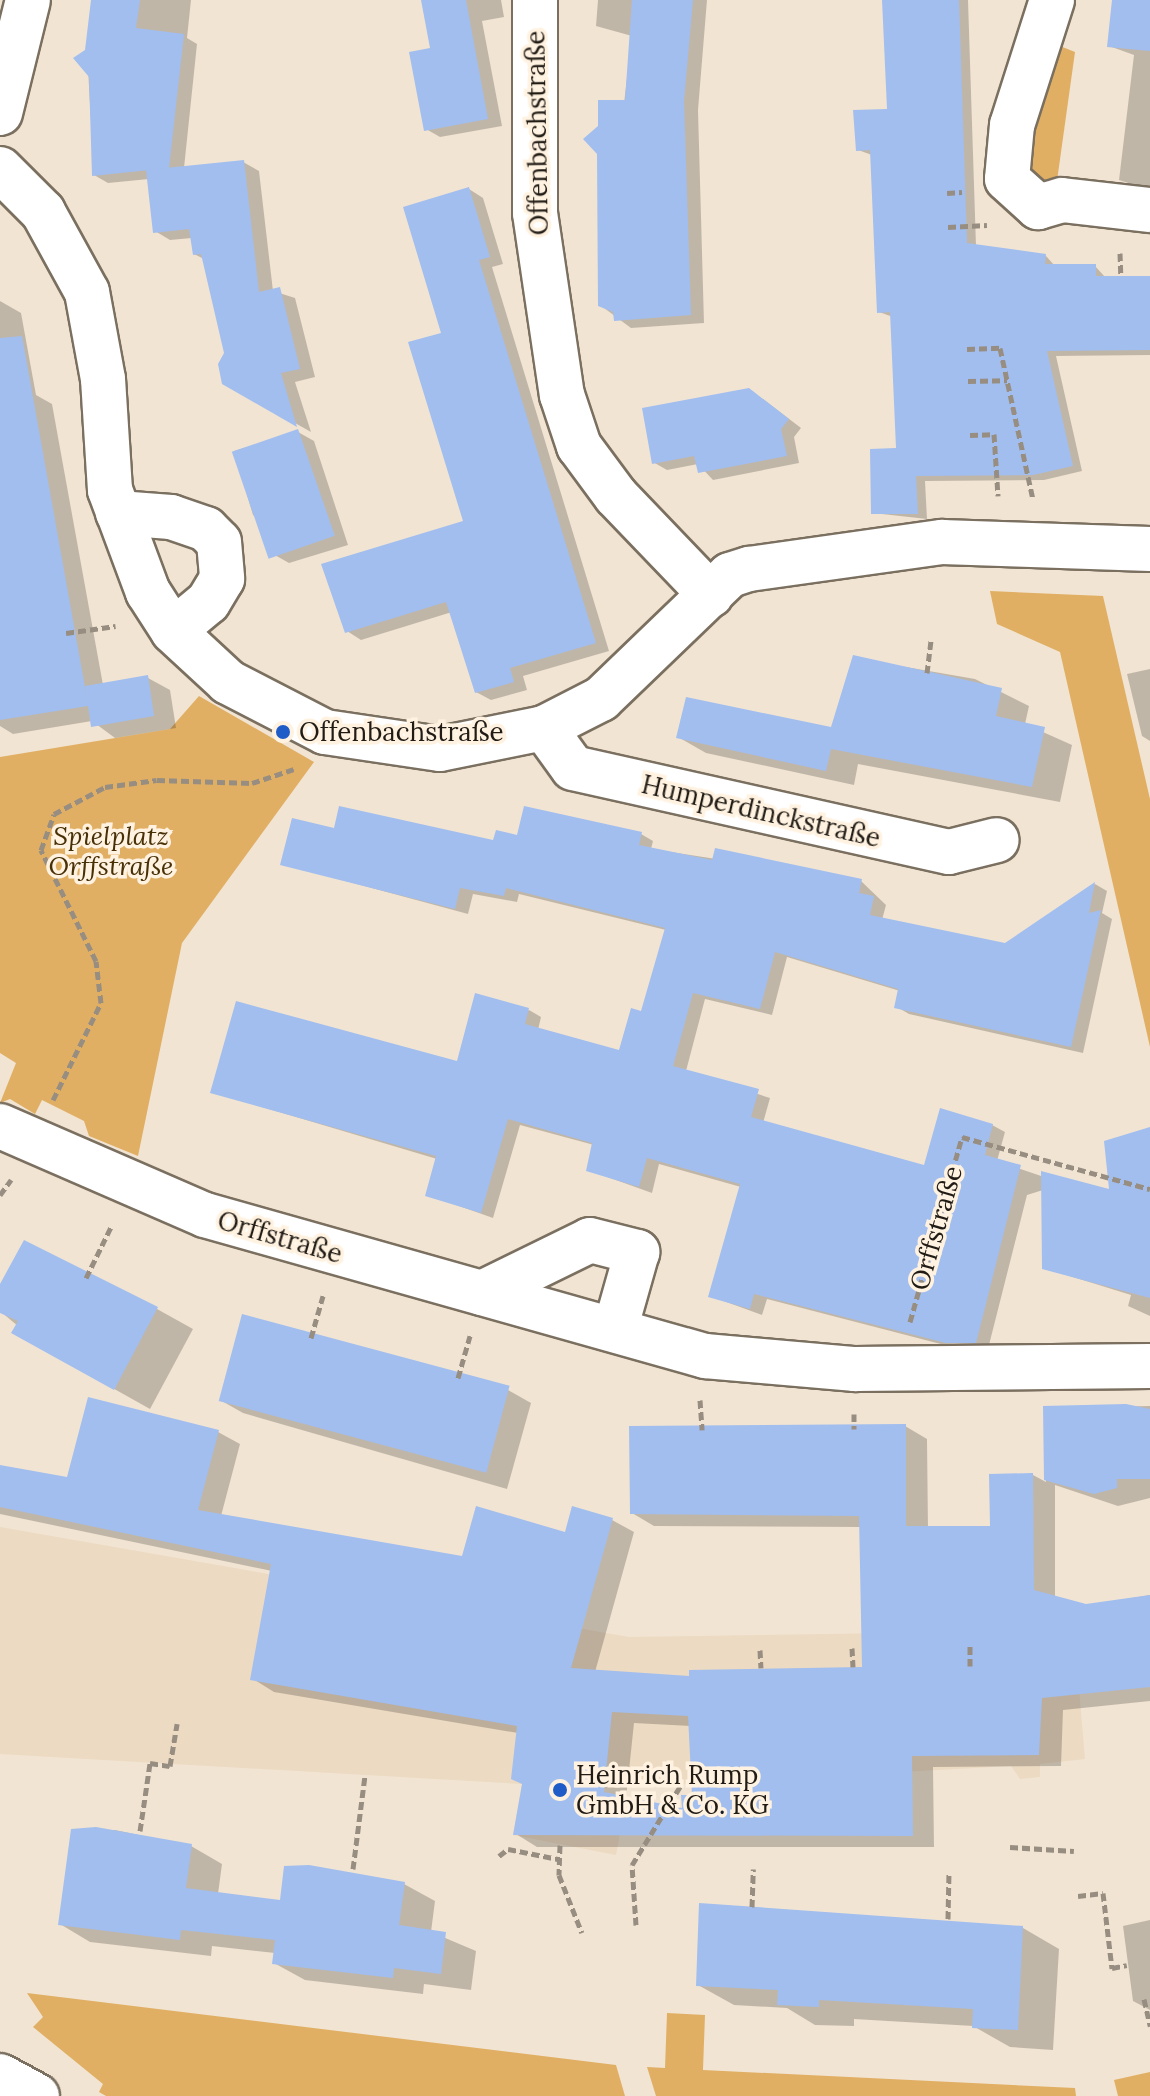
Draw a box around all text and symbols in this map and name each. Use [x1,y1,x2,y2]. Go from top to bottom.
street label: Offenbachstraße [520,30,554,236]
place label: Offenbachstraße [299,716,504,748]
marker: Offenbachstraße [274,723,292,741]
street label: Humperdinckstraße [639,768,883,854]
park label: Spielplatz Orffstraße [49,820,173,882]
street label: Orffstraße [903,1162,969,1294]
street label: Orffstraße [214,1204,346,1270]
place label: Heinrich Rump GmbH & Co. KG [576,1759,769,1820]
marker: Heinrich Rump GmbH & Co. KG [551,1781,569,1799]

